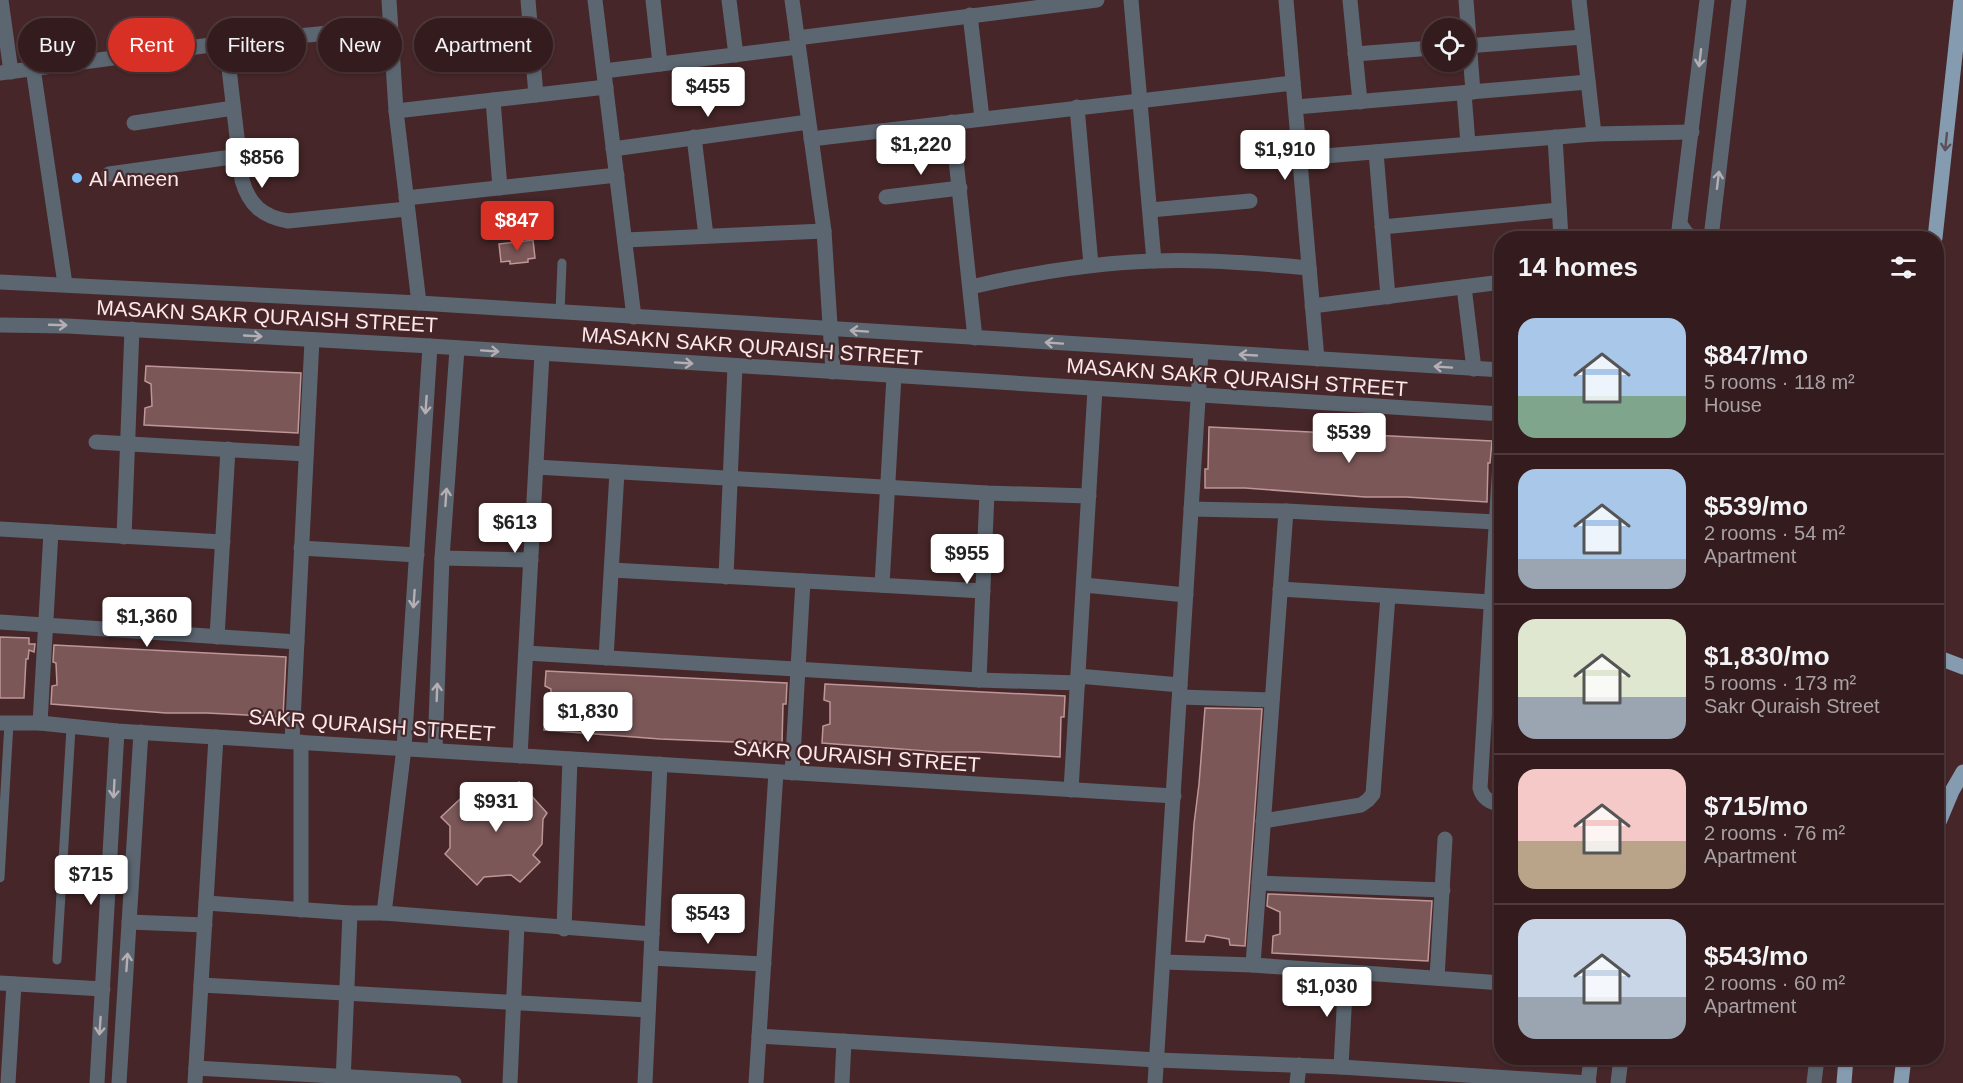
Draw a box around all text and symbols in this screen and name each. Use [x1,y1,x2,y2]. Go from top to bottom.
chip: Buy [18,18,96,72]
chip: Rent [108,18,195,72]
chip: Filters [207,18,306,72]
chip: New [318,18,402,72]
chip: Apartment [414,18,553,72]
map controls [1422,18,1476,72]
button: locate [1422,18,1476,72]
one-way arrow [1695,48,1706,68]
pin: $455 [672,67,744,118]
text: $455 [686,75,730,97]
pin: $1,220 [872,125,970,176]
pin: $1,910 [1236,130,1334,181]
one-way arrow [1940,131,1951,151]
text: $1,220 [890,133,952,155]
pin: $856 [226,138,298,189]
text: $1,910 [1254,138,1316,160]
text: $856 [240,146,284,168]
place label: Al Ameen [89,167,179,190]
marker: Al Ameen [70,171,84,185]
one-way arrow [1713,171,1724,191]
pin: $847 [481,201,553,252]
text: $847 [495,209,539,231]
icon: filters [1887,251,1920,284]
text: 14 homes [1518,252,1638,282]
street label: MASAKN SAKR QURAISH STREET [96,296,438,336]
one-way arrow [48,320,68,331]
street label: MASAKN SAKR QURAISH STREET [581,323,924,369]
one-way arrow [850,325,870,336]
one-way arrow [243,331,263,342]
one-way arrow [1044,337,1064,348]
text: $847/mo [1704,340,1808,370]
icon: home [1566,342,1638,414]
one-way arrow [479,345,499,356]
one-way arrow [1239,349,1259,360]
street label: MASAKN SAKR QURAISH STREET [1066,354,1409,400]
one-way arrow [674,358,694,369]
one-way arrow [1434,361,1454,372]
text: 5 rooms · 118 m² [1704,371,1855,393]
one-way arrow [421,394,432,414]
text: House [1704,394,1762,416]
pin: $539 [1313,413,1385,464]
text: $539 [1327,421,1371,443]
one-way arrow [441,488,452,508]
text: $539/mo [1704,491,1808,521]
icon: home [1566,493,1638,565]
pin: $613 [479,503,551,554]
text: $613 [493,511,537,533]
text: 2 rooms · 54 m² [1704,522,1845,544]
pin: $955 [931,534,1003,585]
text: $955 [945,542,989,564]
text: Apartment [1704,545,1796,567]
one-way arrow [408,589,419,609]
pin: $1,360 [98,597,196,648]
text: $1,360 [116,605,178,627]
text: $1,830/mo [1704,641,1830,671]
icon: home [1566,643,1638,715]
text: 5 rooms · 173 m² [1704,672,1856,694]
one-way arrow [431,682,443,702]
pin: $1,830 [539,692,637,743]
text: Sakr Quraish Street [1704,695,1880,717]
text: $1,830 [557,700,619,722]
street label: SAKR QURAISH STREET [248,705,496,745]
street label: SAKR QURAISH STREET [733,736,981,776]
one-way arrow [108,779,119,799]
pin: $931 [460,782,532,833]
text: $931 [474,790,518,812]
text: $715/mo [1704,791,1808,821]
icon: home [1566,793,1638,865]
text: 2 rooms · 76 m² [1704,822,1845,844]
text: Apartment [1704,845,1796,867]
pin: $715 [55,855,127,906]
text: $715 [69,863,113,885]
pin: $543 [672,894,744,945]
text: $543 [686,902,730,924]
text: $543/mo [1704,941,1808,971]
icon: home [1566,943,1638,1015]
one-way arrow [122,952,133,972]
pin: $1,030 [1278,967,1376,1018]
text: 2 rooms · 60 m² [1704,972,1845,994]
text: $1,030 [1296,975,1358,997]
text: Apartment [1704,995,1796,1017]
one-way arrow [95,1015,106,1035]

